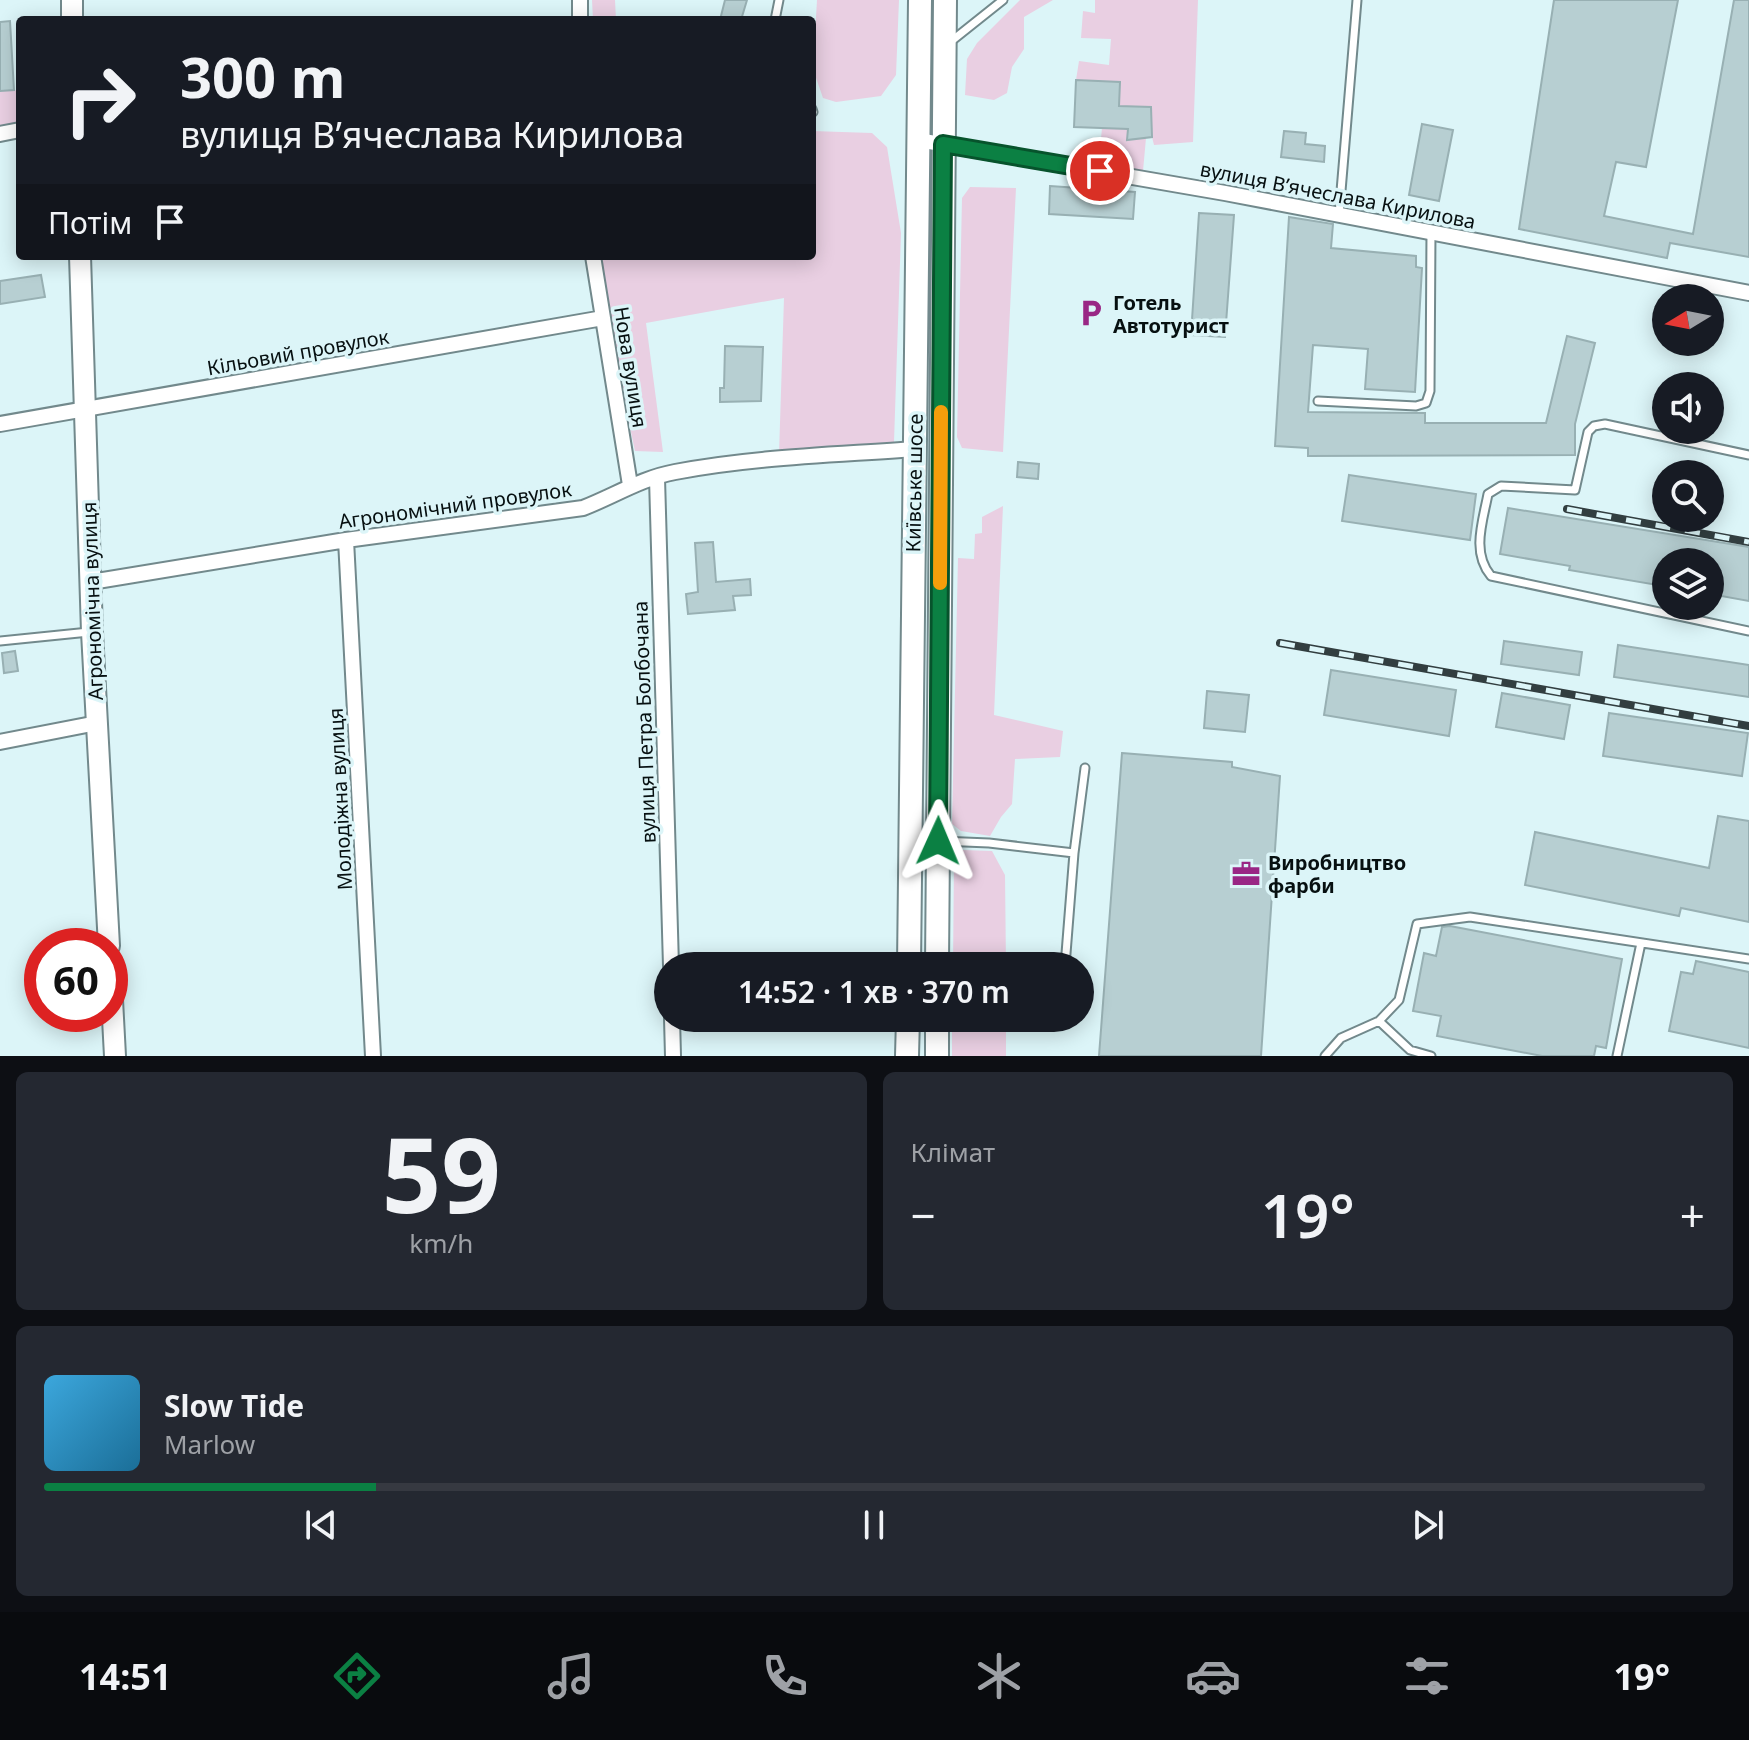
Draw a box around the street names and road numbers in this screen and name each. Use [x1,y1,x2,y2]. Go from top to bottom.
street label: вулиця Вʼячеслава Кирилова [1198,155,1478,235]
street label: Нова вулиця [608,304,654,430]
street label: Кільовий провулок [205,323,391,381]
street label: Київське шосе [899,413,929,553]
street label: Агрономічний провулок [337,475,574,535]
street label: Агрономічна вулиця [75,501,109,701]
street label: вулиця Петра Болбочана [626,600,662,844]
street label: Молодіжна вулиця [322,707,358,891]

